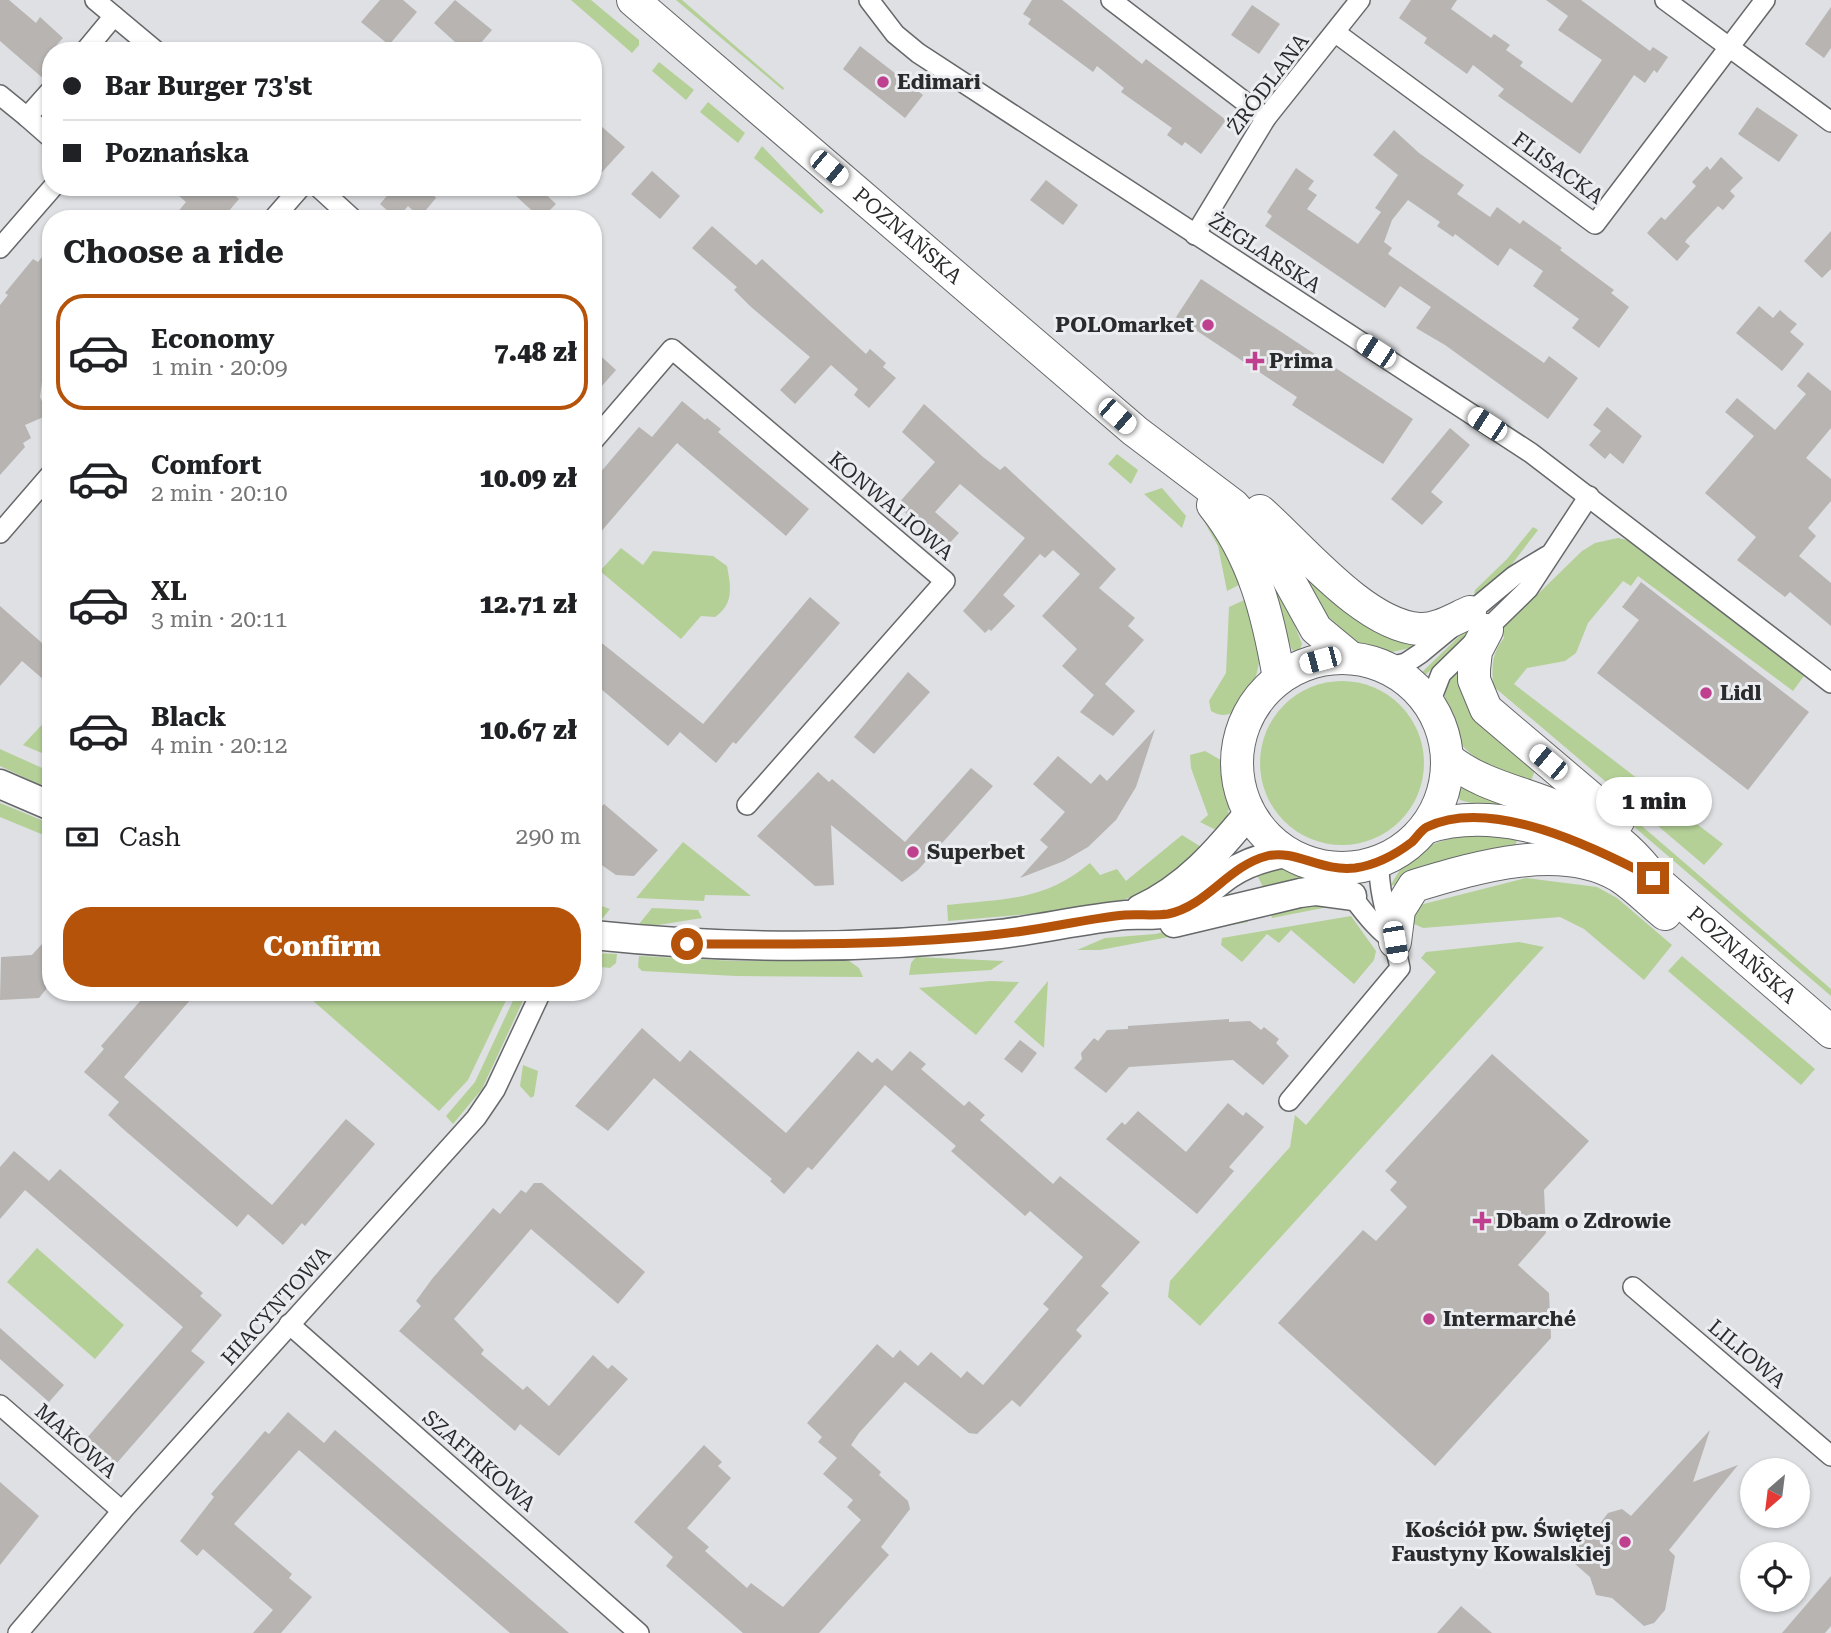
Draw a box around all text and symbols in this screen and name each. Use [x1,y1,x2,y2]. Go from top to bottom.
street label: ŹRÓDLANA [1222,28,1314,139]
place label: Edimari [897,70,981,94]
text: Bar Burger 73'st [105,71,312,101]
marker: Edimari [875,74,891,90]
street label: FLISACKA [1508,127,1608,209]
text: Poznańska [105,138,249,168]
car [807,146,852,190]
street label: POZNAŃSKA [849,183,967,289]
street label: ŻEGLARSKA [1205,208,1326,298]
text: Choose a ride [63,233,284,271]
place label: POLOmarket [1055,313,1194,337]
marker: POLOmarket [1200,317,1216,333]
icon: car [67,321,130,384]
text: Economy [151,324,274,354]
car [1353,331,1400,371]
text: 7.48 zł [494,337,577,367]
place label: Prima [1269,349,1334,373]
marker: Prima [1247,353,1263,369]
text: 1 min · 20:09 [151,354,288,381]
car [1095,394,1140,438]
car [1464,404,1511,444]
icon: car [67,447,130,510]
street label: KONWALIOWA [824,447,959,565]
text: Comfort [151,450,261,480]
text: 10.09 zł [479,463,577,493]
text: 2 min · 20:10 [151,480,288,507]
icon: car [67,573,130,636]
text: XL [151,576,187,606]
text: 12.71 zł [479,589,577,619]
text: 3 min · 20:11 [151,606,288,633]
car [1297,644,1344,676]
place label: Lidl [1720,681,1761,705]
marker: Lidl [1698,685,1714,701]
icon: car [67,699,130,762]
text: Black [151,702,226,732]
text: 10.67 zł [479,715,577,745]
text: 4 min · 20:12 [151,732,288,759]
car [1526,740,1571,784]
callout: 1 min [1595,776,1711,826]
text: 1 min [1622,788,1686,815]
icon: cash [63,818,101,856]
text: Cash [119,822,181,852]
text: 290 m [516,823,581,850]
place label: Superbet [927,840,1026,864]
marker: Superbet [905,844,921,860]
route end [1637,862,1669,894]
street label: POZNAŃSKA [1683,902,1801,1009]
button: Confirm [63,907,581,987]
car [1382,919,1409,965]
route start [671,928,703,960]
place label: Dbam o Zdrowie [1496,1209,1671,1233]
marker: Dbam o Zdrowie [1474,1213,1490,1229]
street label: HIACYNTOWA [217,1242,336,1370]
place label: Intermarché [1443,1307,1576,1331]
marker: Intermarché [1421,1311,1437,1327]
street label: LILIOWA [1703,1315,1791,1393]
street label: MAKOWA [30,1399,122,1483]
street label: SZAFIRKOWA [418,1405,541,1517]
north arrow [1740,1458,1810,1528]
map controls [1740,1458,1810,1612]
place label: Kościół pw. Świętej Faustyny Kowalskiej [1392,1517,1611,1566]
marker: Kościół pw. Świętej Faustyny Kowalskiej [1617,1534,1633,1550]
button: locate [1740,1542,1810,1612]

